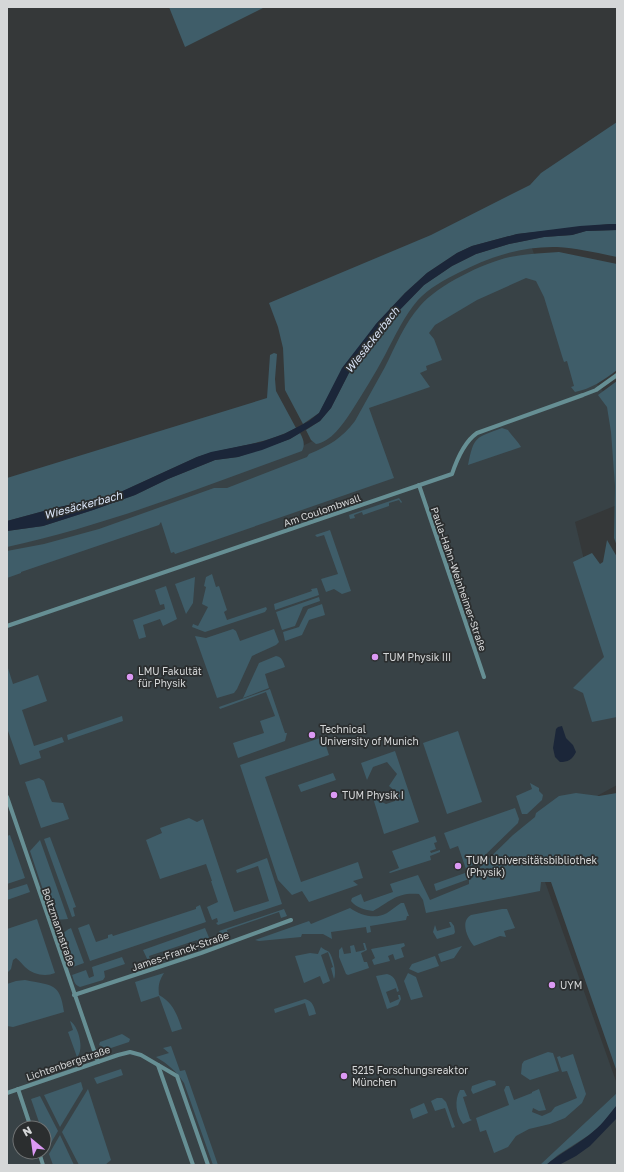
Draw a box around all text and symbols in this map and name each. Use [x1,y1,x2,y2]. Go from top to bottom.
water label: Wiesäckerbach [342,303,402,375]
water label: Wiesäckerbach [42,488,125,521]
street label: Am Coulombwall [282,491,362,529]
street label: Paula-Hahn-Weinheimer-Straße [429,505,489,653]
place label: TUM Physik III [383,651,451,663]
marker: TUM Physik III [370,652,380,662]
place label: LMU Fakultät für Physik [138,665,202,689]
marker: LMU Fakultät für Physik [125,672,135,682]
place label: Technical University of Munich [320,723,419,747]
marker: Technical University of Munich [307,730,317,740]
place label: TUM Physik I [342,789,404,801]
marker: TUM Physik I [329,790,339,800]
place label: TUM Universitätsbibliothek (Physik) [466,854,597,878]
marker: TUM Universitätsbibliothek (Physik) [453,861,463,871]
street label: Boltzmannstraße [40,886,78,968]
street label: James-Franck-Straße [130,929,230,973]
place label: UYM [560,979,582,991]
marker: UYM [547,980,557,990]
street label: Lichtenbergstraße [24,1043,112,1083]
place label: 5215 Forschungsreaktor München [352,1064,468,1088]
marker: 5215 Forschungsreaktor München [339,1071,349,1081]
north arrow [12,1120,52,1160]
text: N [20,1123,34,1139]

